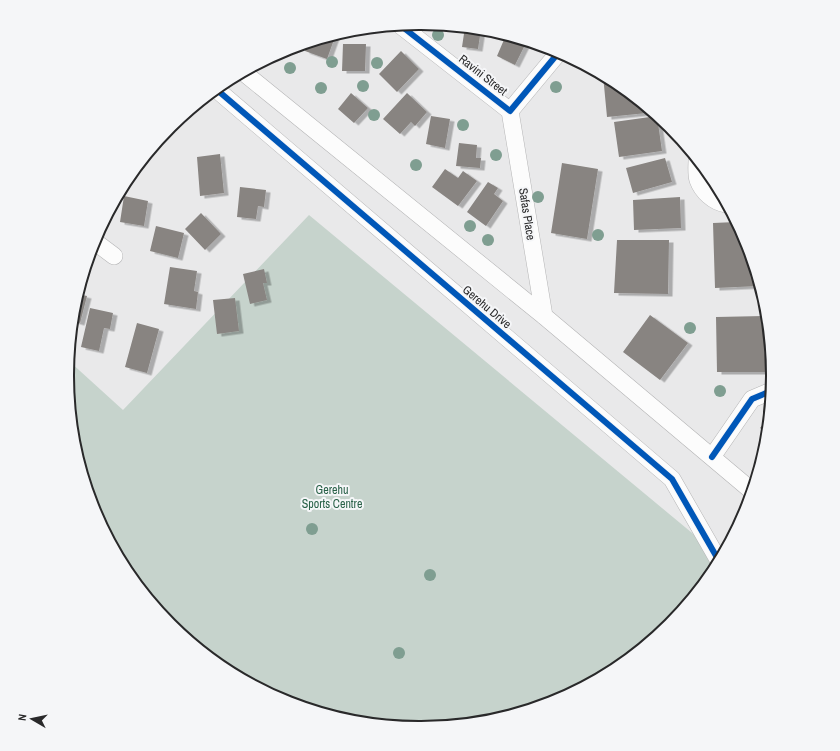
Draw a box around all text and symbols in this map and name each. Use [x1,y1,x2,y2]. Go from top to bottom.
street label: Ravini Street [455,51,511,99]
street label: Safas Place [515,187,539,241]
street label: Gerehu Drive [459,282,515,332]
park label: Gerehu Sports Centre [302,482,362,512]
north arrow [12,699,52,739]
text: N [15,713,30,722]

